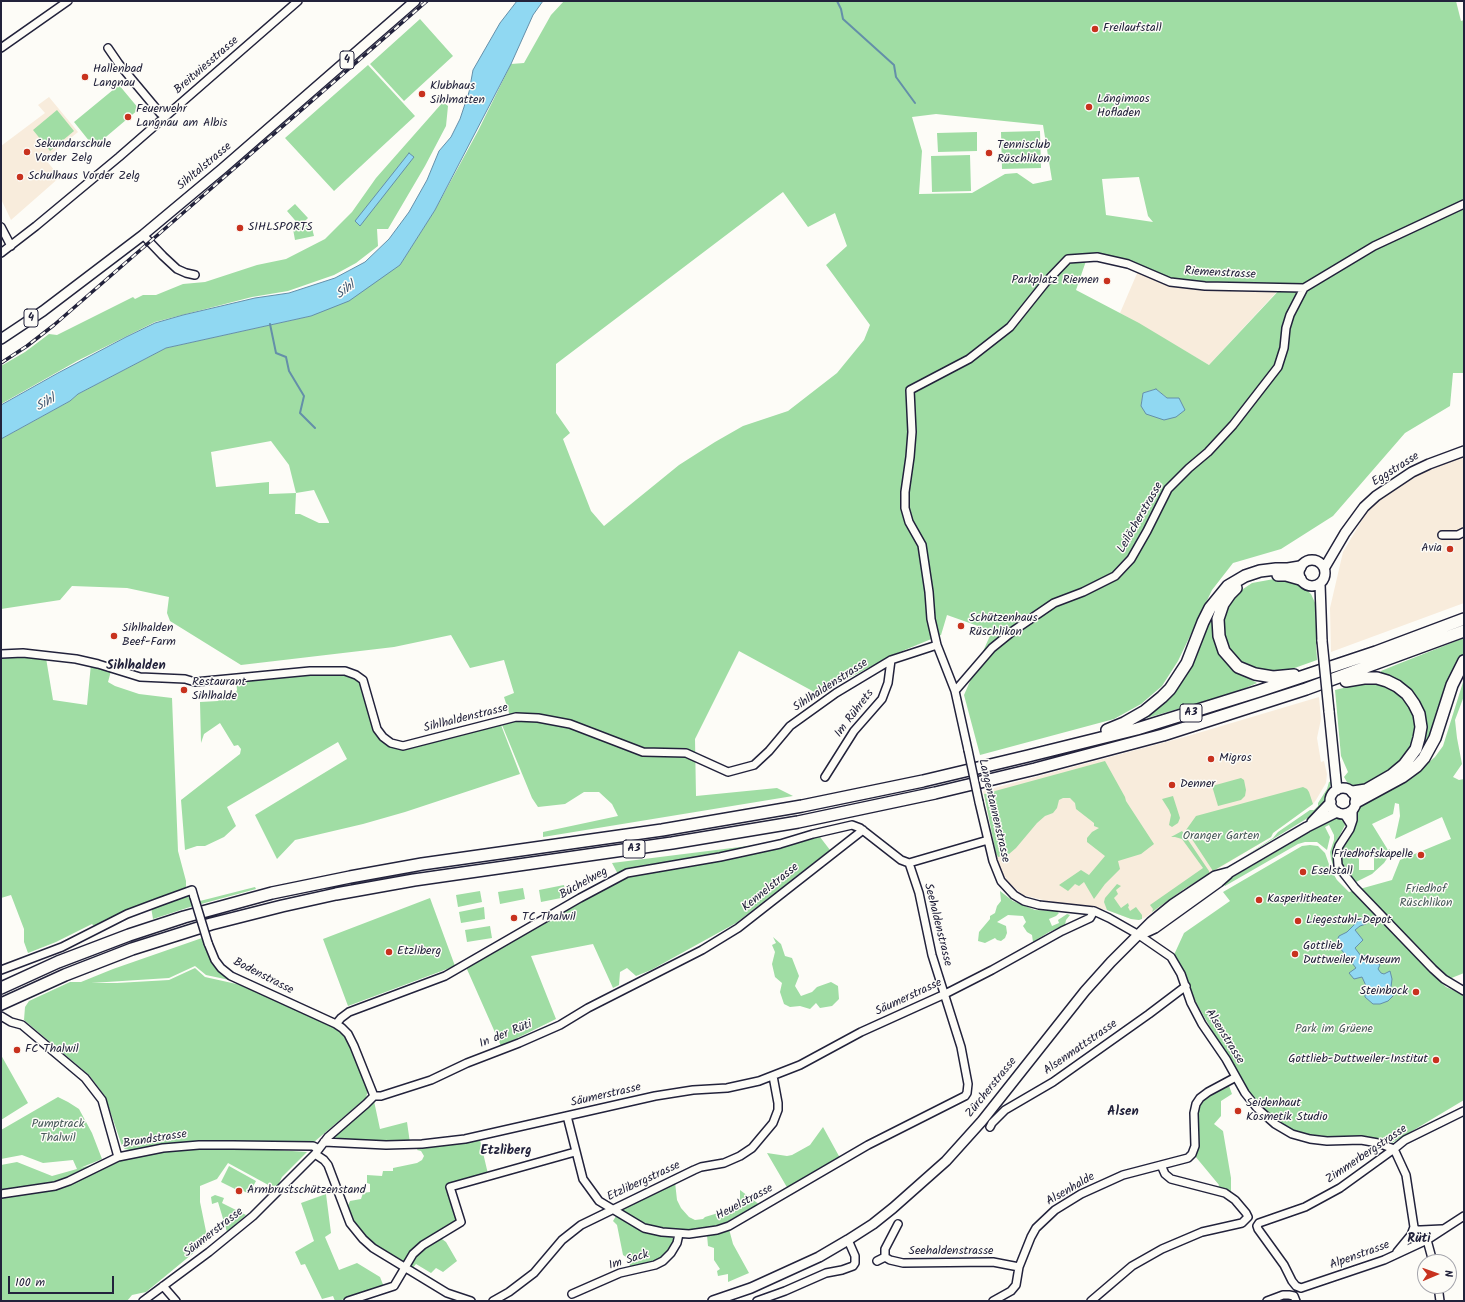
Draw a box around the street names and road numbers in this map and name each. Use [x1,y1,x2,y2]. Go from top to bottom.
street label: Breitwiesstrasse [172,34,242,98]
road number: 4 [340,51,354,69]
street label: Sihltalstrasse [175,140,235,194]
street label: Riemenstrasse [1184,265,1256,283]
road number: 4 [24,309,38,327]
street label: Eggstrasse [1370,450,1422,490]
street label: Leilöcherstrasse [1115,480,1167,556]
street label: Sihlhaldenstrasse [791,656,871,716]
street label: Im Rührets [832,687,878,741]
street label: Sihlhaldenstrasse [422,702,510,736]
road number: A3 [1180,704,1202,722]
street label: Langentannenstrasse [974,758,1012,864]
road number: A3 [623,840,645,858]
street label: Kennelstrasse [740,861,802,915]
street label: Büchelweg [557,865,611,903]
street label: Seehaldenstrasse [920,882,954,968]
street label: Bodenstrasse [230,956,296,998]
street label: Säumerstrasse [873,976,945,1020]
street label: Alsenstrasse [1201,1007,1247,1067]
street label: Alsenmattstrasse [1041,1017,1121,1079]
street label: In der Rüti [478,1018,534,1052]
street label: Zürcherstrasse [963,1055,1021,1121]
street label: Säumerstrasse [569,1081,643,1111]
street label: Zimmerbergstrasse [1324,1122,1410,1188]
street label: Brandstrasse [122,1128,188,1152]
street label: Etzlibergstrasse [605,1159,683,1205]
street label: Alsenhalde [1044,1170,1098,1210]
street label: Heuelstrasse [714,1182,776,1224]
street label: Säumerstrasse [181,1205,247,1261]
street label: Alpenstrasse [1328,1239,1392,1273]
street label: Seehaldenstrasse [909,1245,993,1259]
street label: Im Sack [607,1248,651,1274]

